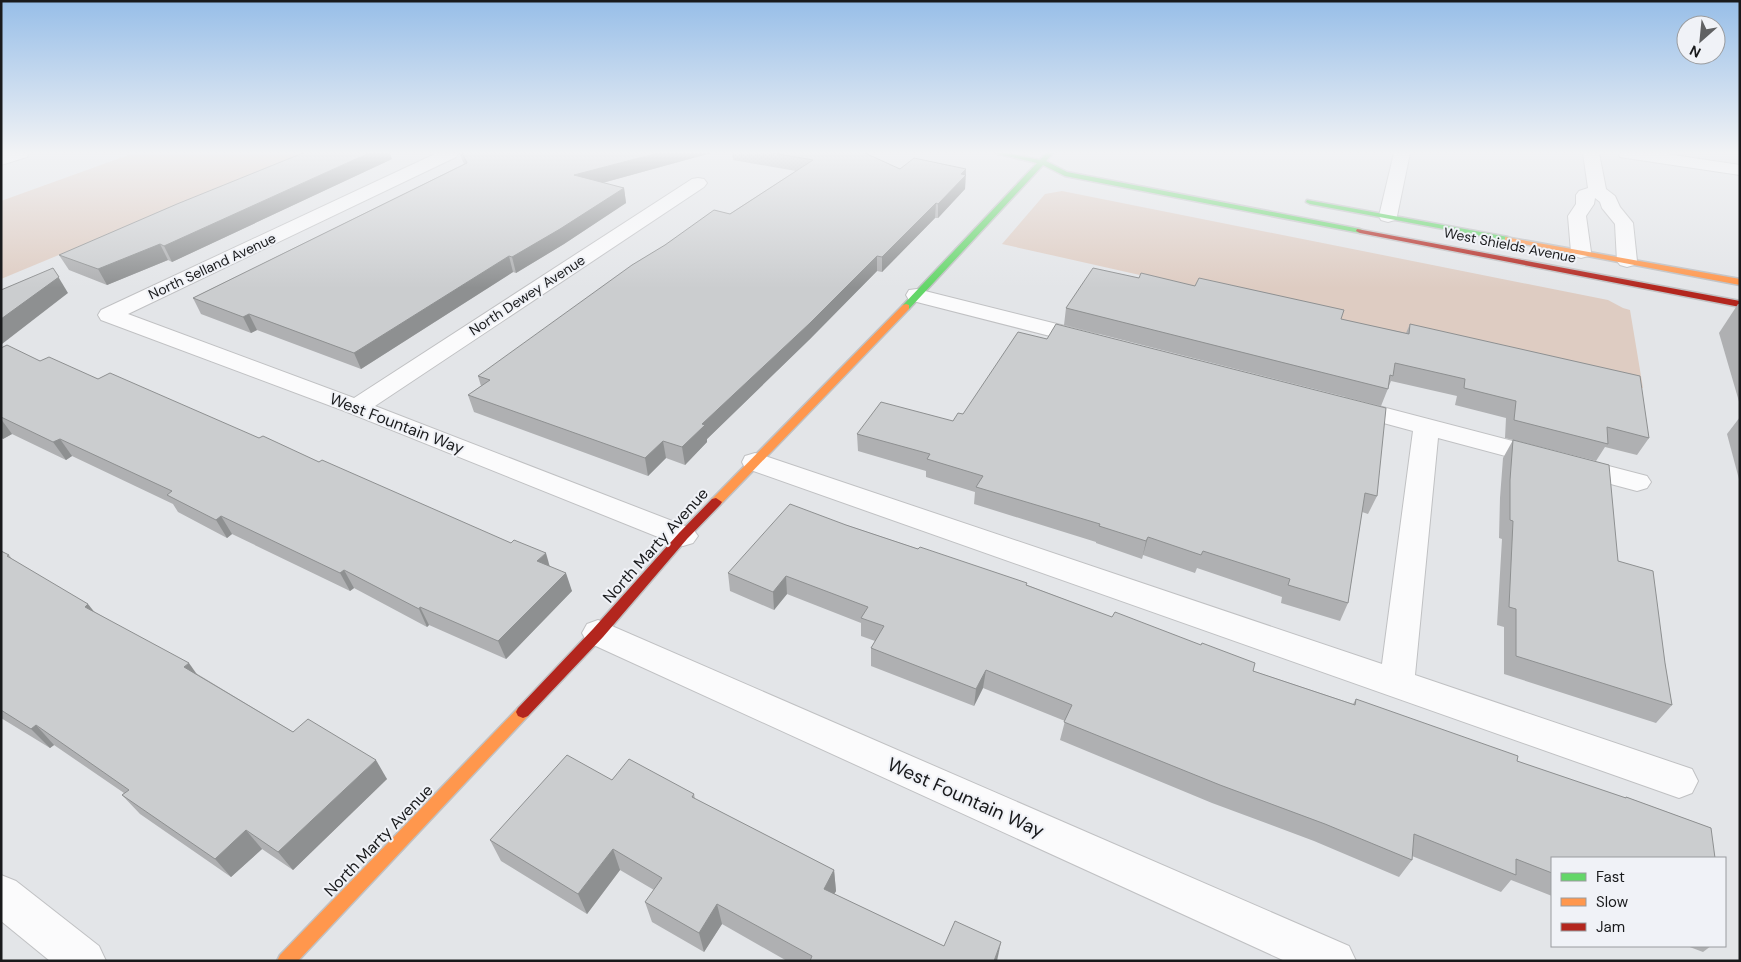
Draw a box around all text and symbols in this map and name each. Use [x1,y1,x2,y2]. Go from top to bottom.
north arrow [1676,15,1726,65]
text: N [1686,41,1704,62]
street label: West Shields Avenue [1442,223,1578,267]
street label: North Selland Avenue [145,229,279,303]
street label: North Dewey Avenue [466,251,589,339]
street label: West Fountain Way [327,388,467,459]
street label: North Marty Avenue [598,483,713,607]
street label: West Fountain Way [883,752,1048,843]
street label: North Marty Avenue [319,780,437,901]
legend [1551,857,1726,947]
text: Fast [1596,867,1625,887]
text: Slow [1596,892,1629,912]
text: Jam [1596,917,1625,937]

